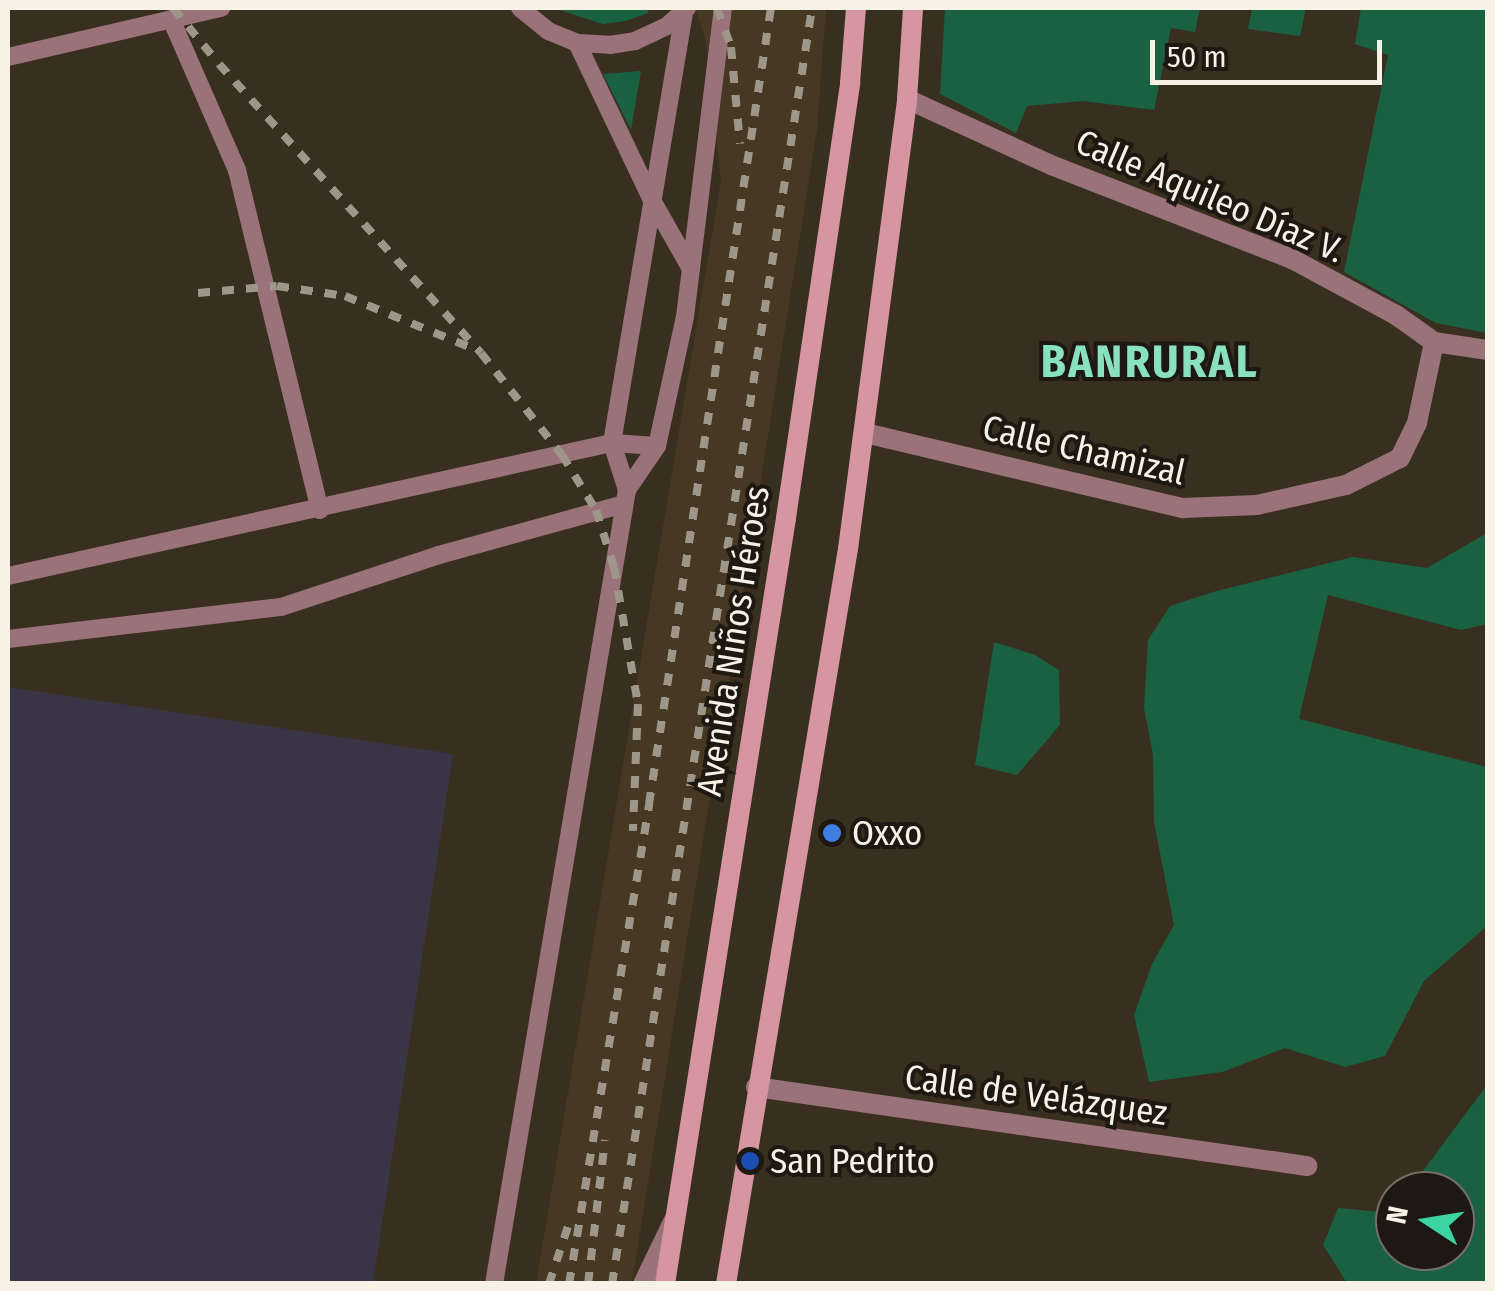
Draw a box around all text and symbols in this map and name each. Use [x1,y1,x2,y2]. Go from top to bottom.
scale bar [1155,20,1388,82]
text: 50 m [1167,39,1227,75]
street label: Calle Aquileo Díaz V. [1070,121,1350,271]
district label: BANRURAL [1041,336,1259,390]
street label: Calle Chamizal [979,406,1189,494]
street label: Avenida Niños Héroes [688,483,778,799]
place label: Oxxo [852,812,922,854]
marker: Oxxo [821,822,843,844]
street label: Calle de Velázquez [902,1056,1170,1134]
place label: San Pedrito [770,1140,935,1182]
marker: San Pedrito [739,1150,761,1172]
north arrow [1375,1171,1475,1271]
text: N [1379,1203,1415,1227]

